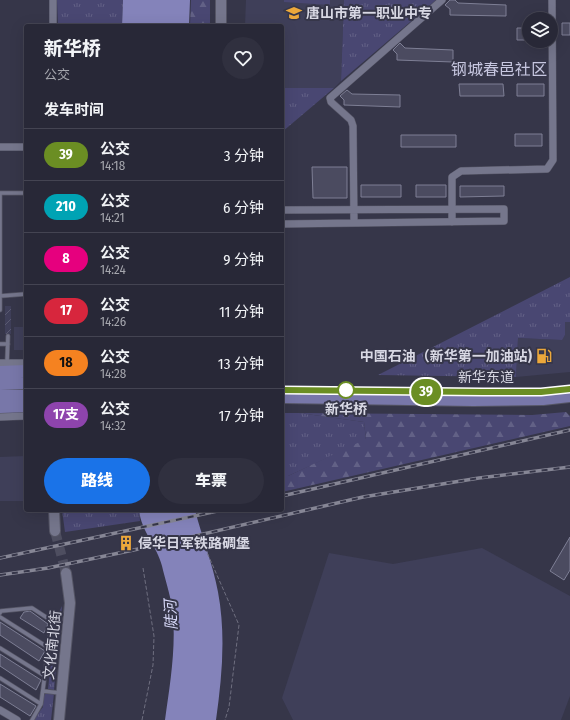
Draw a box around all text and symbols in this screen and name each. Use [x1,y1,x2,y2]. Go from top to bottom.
school or university icon: 唐山市第一职业中专 [285,4,303,22]
place label: 唐山市第一职业中专 [306,5,432,22]
map controls [522,12,558,48]
button: layers [522,12,558,48]
text: 新华桥 [44,37,101,60]
button: heart [222,37,264,79]
district label: 钢城春邑社区 [451,60,547,79]
text: 公交 [44,67,70,82]
text: 发车时间 [44,101,104,119]
text: 公交 [100,140,130,158]
text: 39 [59,146,73,163]
text: 3 分钟 [224,147,264,165]
text: 14:18 [100,158,125,173]
text: 公交 [100,192,130,210]
text: 210 [56,198,76,215]
text: 6 分钟 [223,199,264,217]
text: 14:21 [100,210,125,225]
text: 公交 [100,244,130,262]
text: 8 [62,250,70,267]
text: 9 分钟 [223,251,264,269]
text: 14:24 [100,262,126,277]
text: 公交 [100,296,130,314]
text: 17 [60,302,72,319]
text: 11 分钟 [219,303,264,321]
text: 14:26 [100,314,126,329]
fuel station icon: 中国石油（新华第一加油站) [535,347,553,365]
text: 公交 [100,348,130,366]
place label: 中国石油（新华第一加油站) [360,348,532,365]
text: 18 [59,354,73,371]
text: 13 分钟 [218,355,264,373]
text: 14:28 [100,366,126,381]
street label: 新华东道 [458,369,514,386]
line badge: 39 [408,379,444,405]
marker: 新华桥 [337,381,355,399]
text: 39 [419,383,433,400]
text: 公交 [100,400,130,418]
place label: 新华桥 [325,401,367,418]
text: 17支 [53,406,79,423]
text: 17 分钟 [219,407,264,425]
text: 14:32 [100,418,126,433]
button: 路线 [44,458,150,504]
button: 车票 [158,458,264,504]
building icon: 侵华日军铁路碉堡 [117,534,135,552]
place label: 侵华日军铁路碉堡 [138,535,250,552]
water label: 陡河 [161,597,181,630]
street label: 文化南北街 [40,609,65,681]

